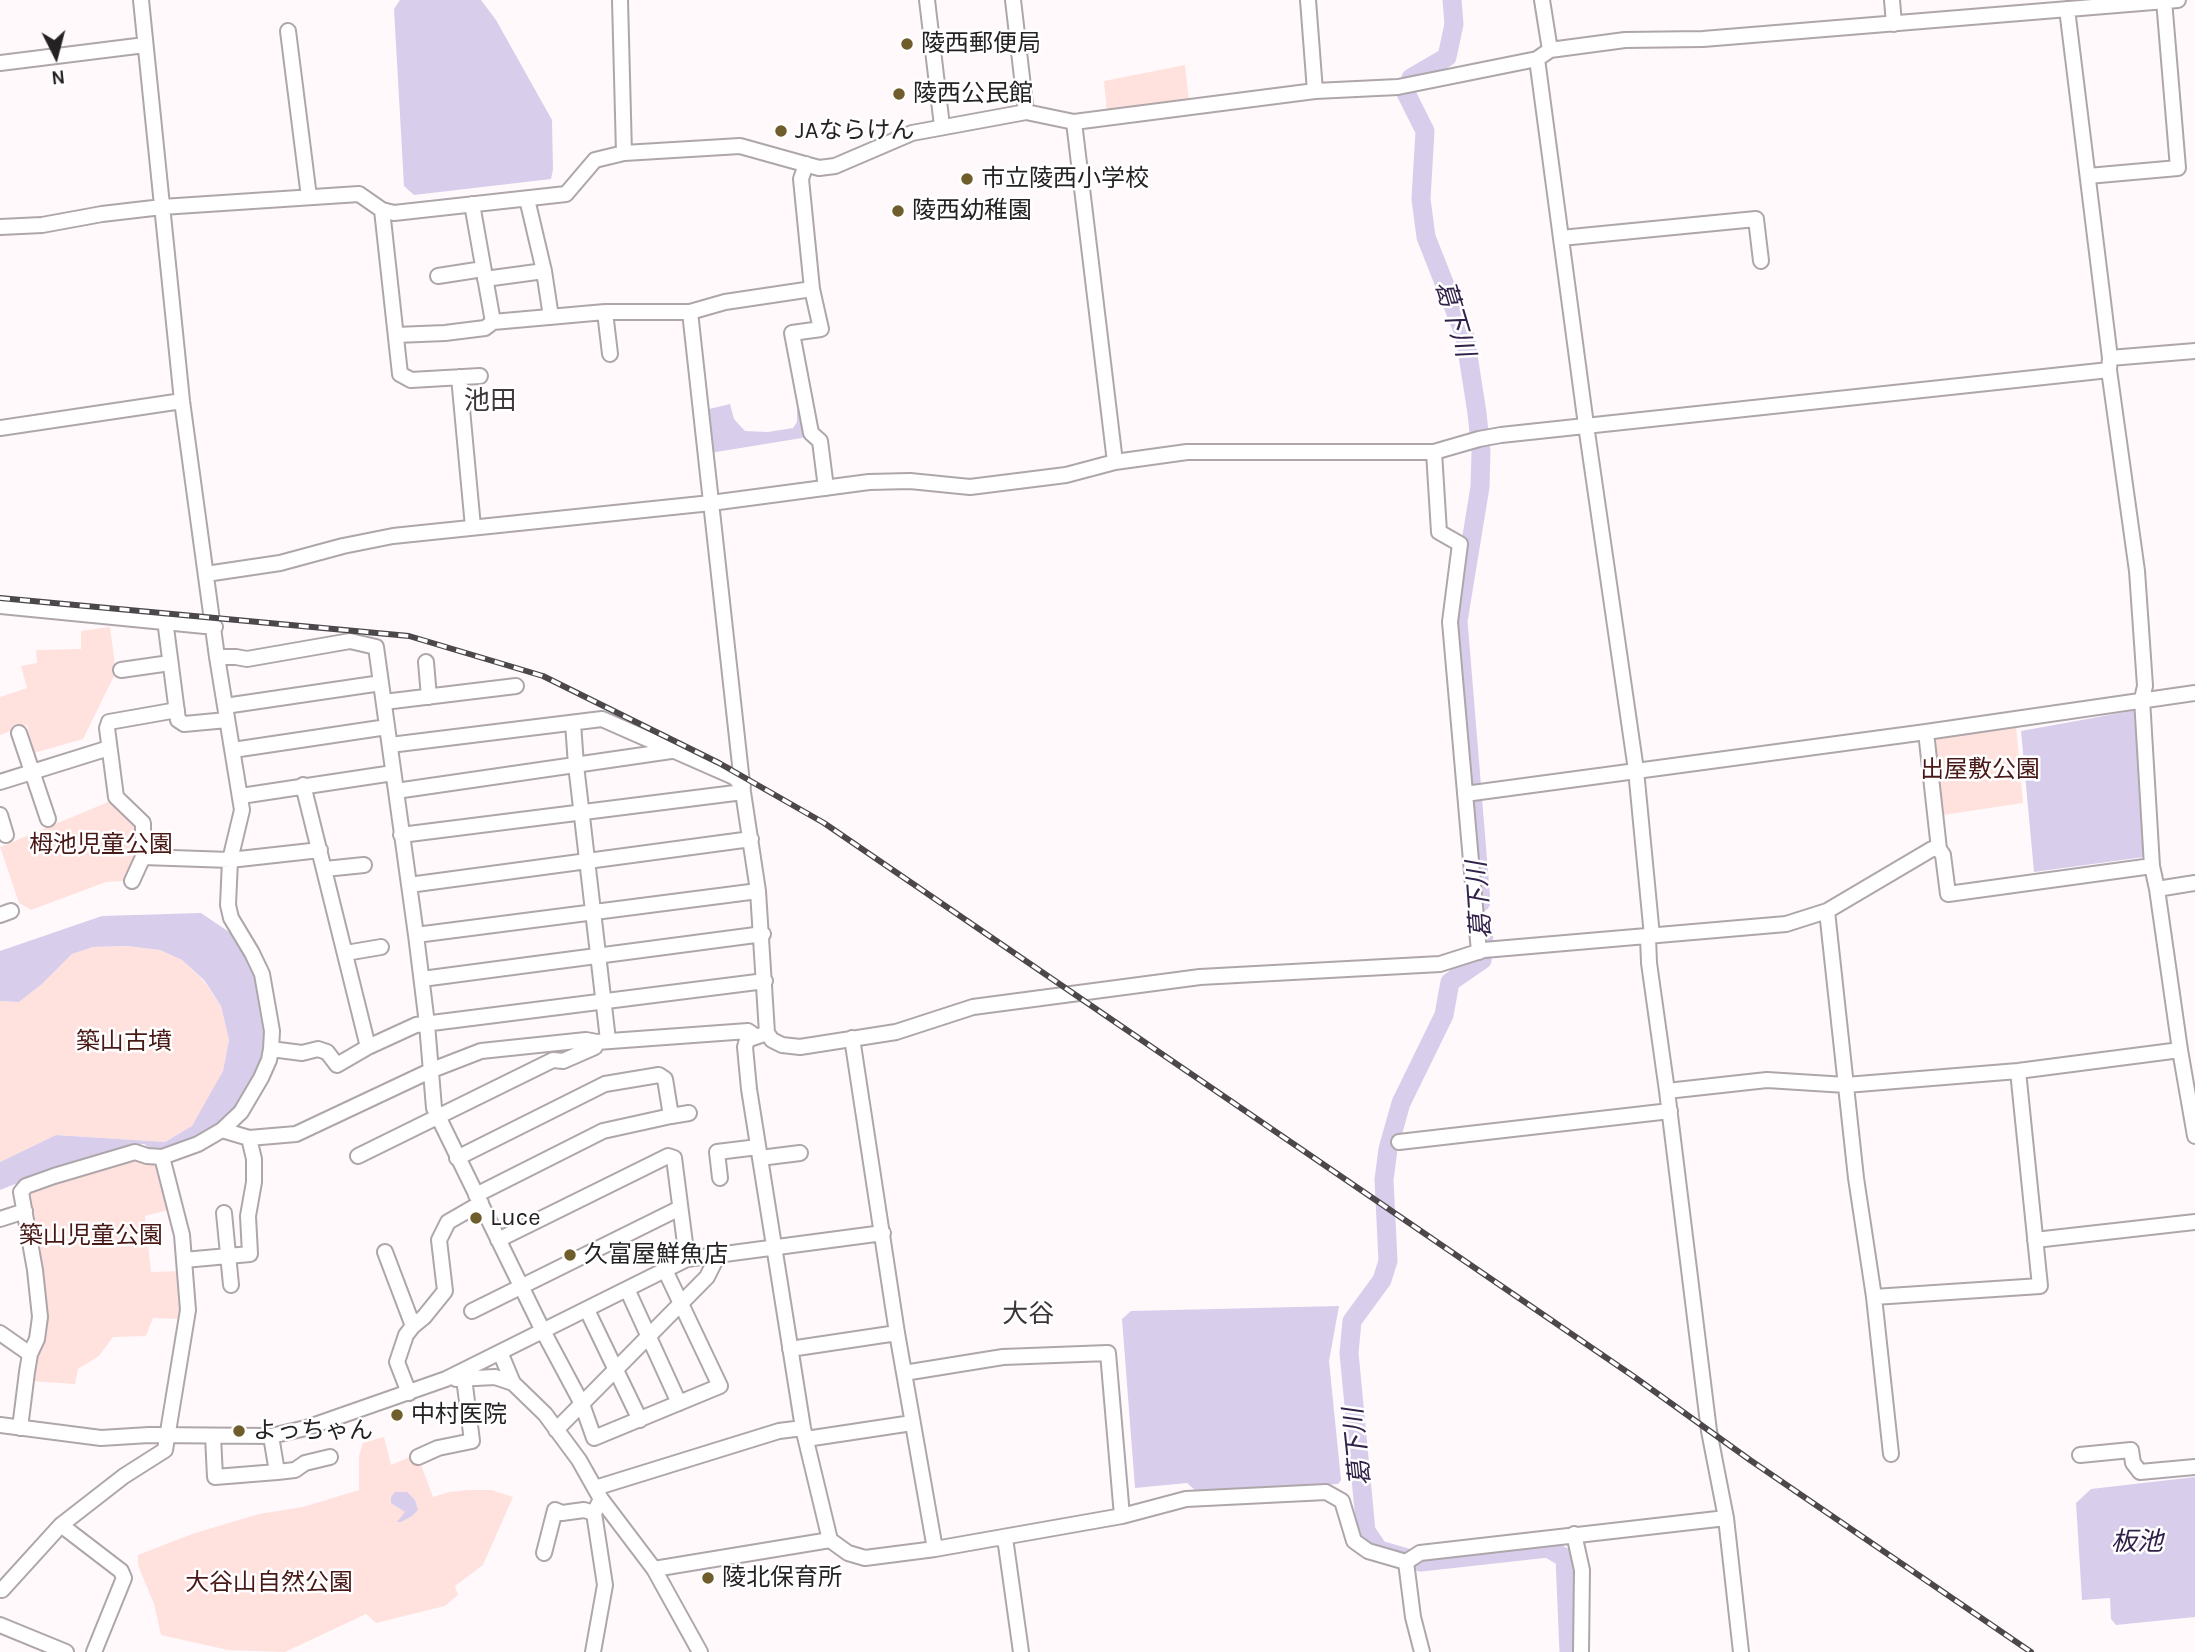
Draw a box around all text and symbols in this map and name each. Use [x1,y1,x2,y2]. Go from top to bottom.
north arrow [21,21,91,91]
place label: 陵西郵便局 [921,30,1041,58]
marker: 陵西郵便局 [899,36,915,52]
text: N [50,65,66,89]
place label: 陵西公民館 [913,80,1033,108]
marker: 陵西公民館 [891,86,907,102]
place label: JAならけん [795,117,914,145]
marker: JAならけん [773,123,789,139]
place label: 市立陵西小学校 [981,165,1149,193]
marker: 市立陵西小学校 [959,171,975,187]
place label: 陵西幼稚園 [912,197,1032,225]
marker: 陵西幼稚園 [890,203,906,219]
water label: 葛下川 [1428,277,1480,361]
district label: 池田 [464,386,516,418]
park label: 出屋敷公園 [1920,756,2040,784]
park label: 栂池児童公園 [29,831,173,859]
water label: 葛下川 [1462,860,1498,940]
park label: 築山古墳 [76,1028,172,1056]
place label: Luce [490,1204,540,1232]
marker: Luce [468,1210,484,1226]
park label: 築山児童公園 [19,1222,163,1250]
place label: 久富屋鮮魚店 [584,1241,728,1269]
marker: 久富屋鮮魚店 [562,1247,578,1263]
district label: 大谷 [1002,1299,1054,1331]
place label: 中村医院 [411,1401,507,1429]
marker: 中村医院 [389,1407,405,1423]
water label: 葛下川 [1338,1407,1378,1487]
place label: よっちゃん [253,1417,373,1445]
marker: よっちゃん [231,1423,247,1439]
water label: 板池 [2111,1527,2163,1559]
place label: 陵北保育所 [722,1564,842,1592]
park label: 大谷山自然公園 [185,1569,353,1597]
marker: 陵北保育所 [700,1570,716,1586]

